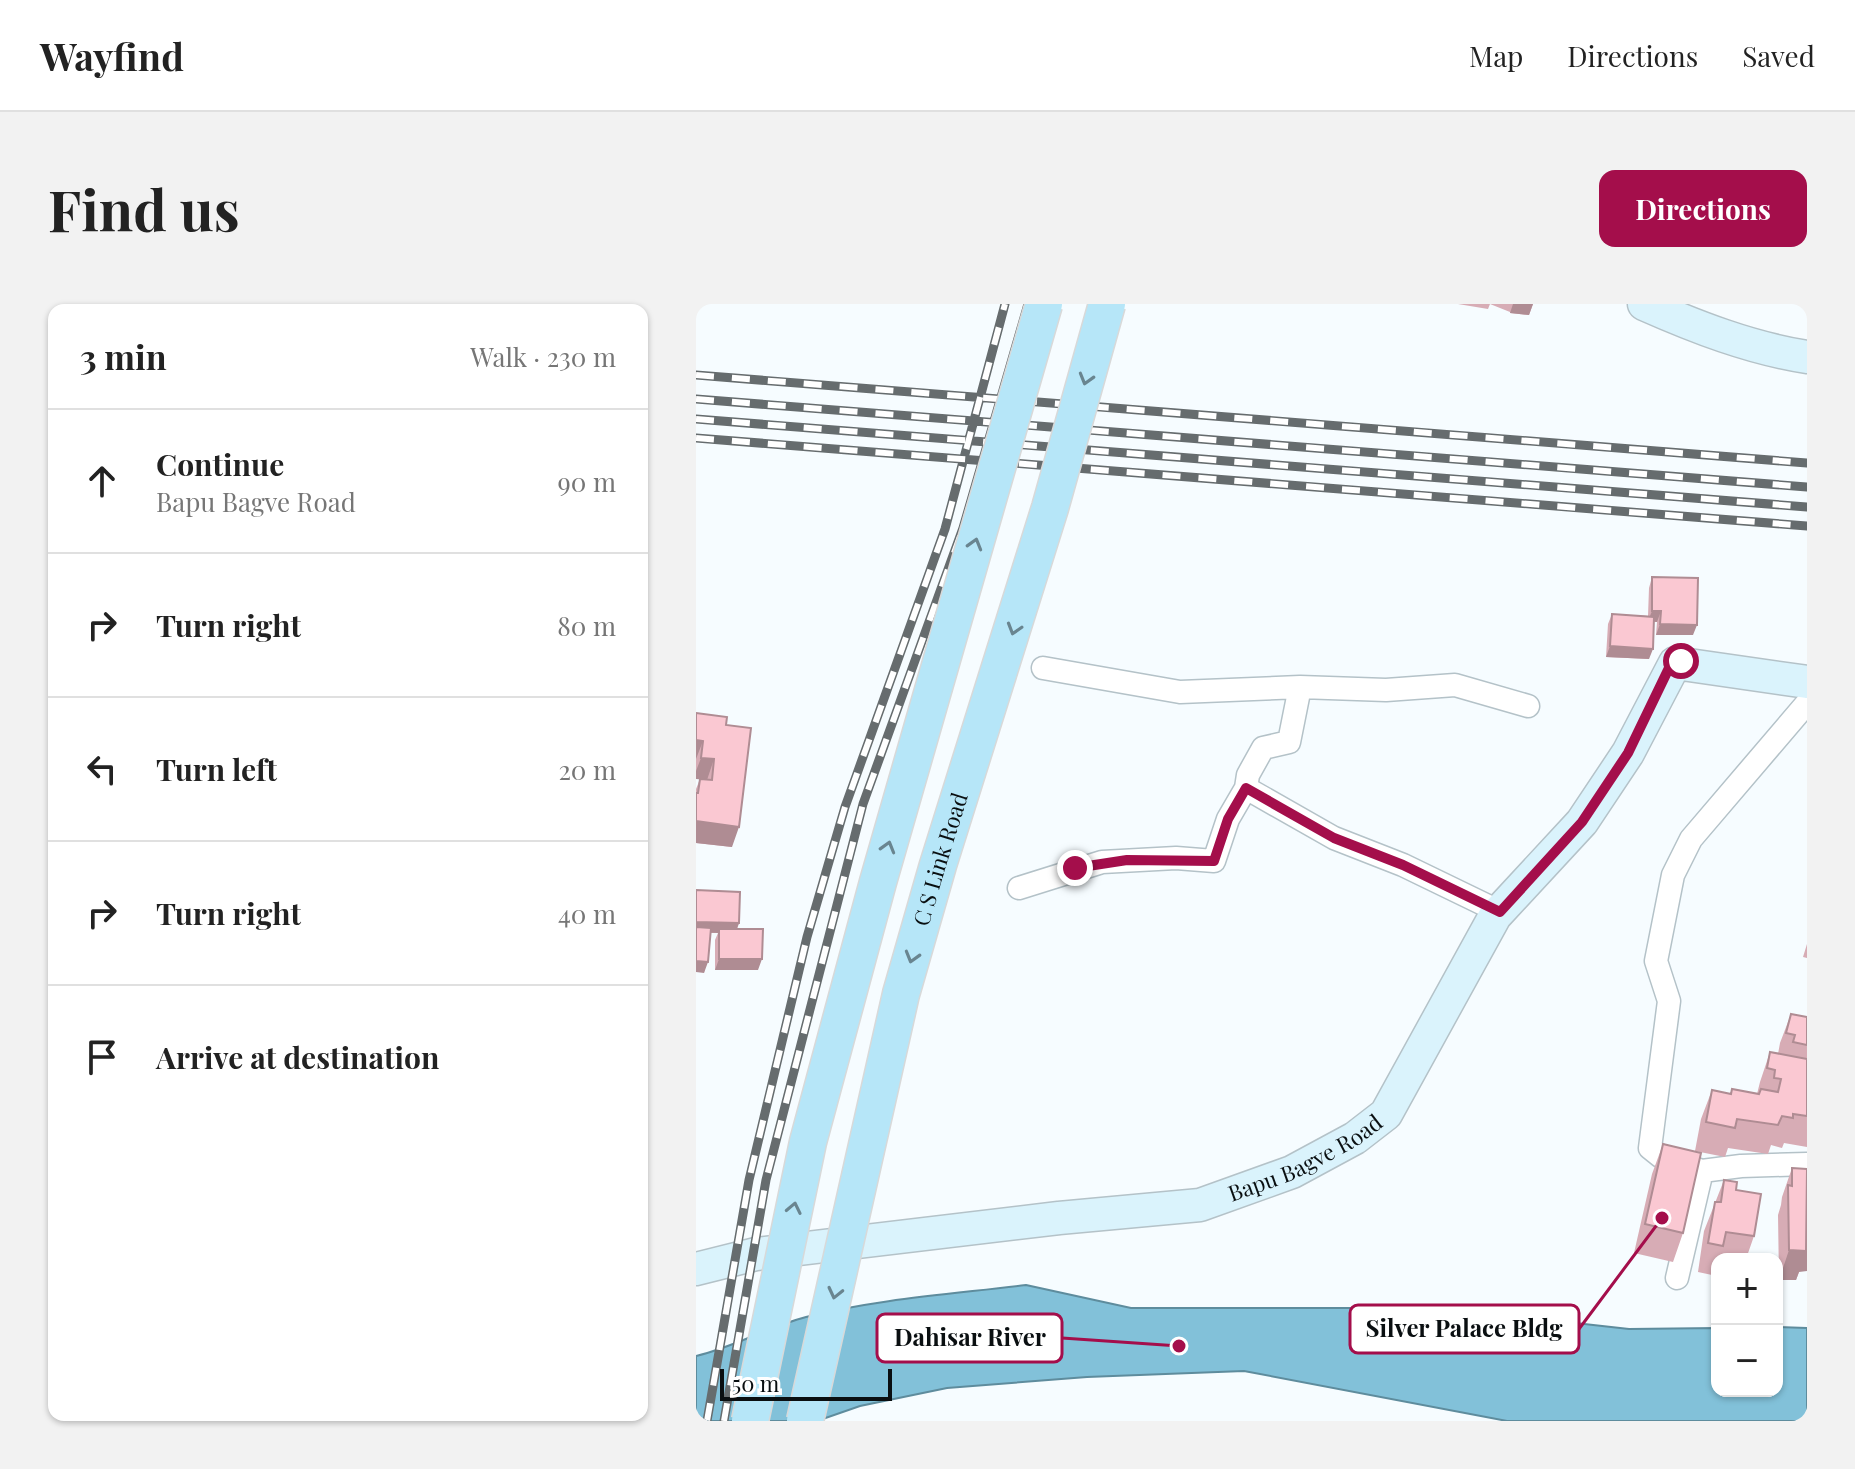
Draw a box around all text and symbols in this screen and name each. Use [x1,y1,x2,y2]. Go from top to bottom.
text: Wayfind [40,30,184,81]
text: Map [1469,37,1523,74]
text: Directions [1567,37,1698,74]
text: Saved [1742,37,1815,74]
button: Directions [1599,170,1807,247]
text: Find us [48,171,240,246]
text: 3 min [80,333,167,379]
text: Walk · 230 m [470,339,616,374]
one-way arrow [1079,372,1095,386]
text: Continue [156,444,284,484]
icon: ahead [80,459,124,503]
text: 90 m [558,464,616,499]
text: Bapu Bagve Road [156,484,356,519]
one-way arrow [965,537,982,551]
icon: right [80,603,124,647]
text: Turn right [156,605,301,645]
text: 80 m [557,608,616,643]
one-way arrow [1007,621,1023,635]
route start [1663,643,1699,679]
icon: left [80,747,124,791]
text: Turn left [156,749,277,789]
text: 20 m [558,752,616,787]
street label: C S Link Road [905,788,974,929]
one-way arrow [878,841,895,855]
route end [1057,850,1093,886]
icon: right [80,891,124,935]
text: Turn right [156,893,301,933]
text: 40 m [558,896,616,931]
one-way arrow [905,950,921,964]
icon: arrive [80,1035,124,1079]
text: Arrive at destination [156,1037,439,1077]
street label: Bapu Bagve Road [1224,1106,1388,1208]
one-way arrow [785,1201,802,1214]
map controls [1711,1253,1783,1397]
button: + [1711,1253,1783,1325]
one-way arrow [828,1285,845,1299]
callout: Silver Palace Bldg [1350,1305,1579,1353]
text: Silver Palace Bldg [1366,1311,1563,1343]
callout: Dahisar River [877,1314,1062,1362]
text: Dahisar River [894,1320,1047,1352]
button: − [1711,1325,1783,1397]
scale bar [720,1365,892,1401]
text: 50 m [732,1368,779,1398]

